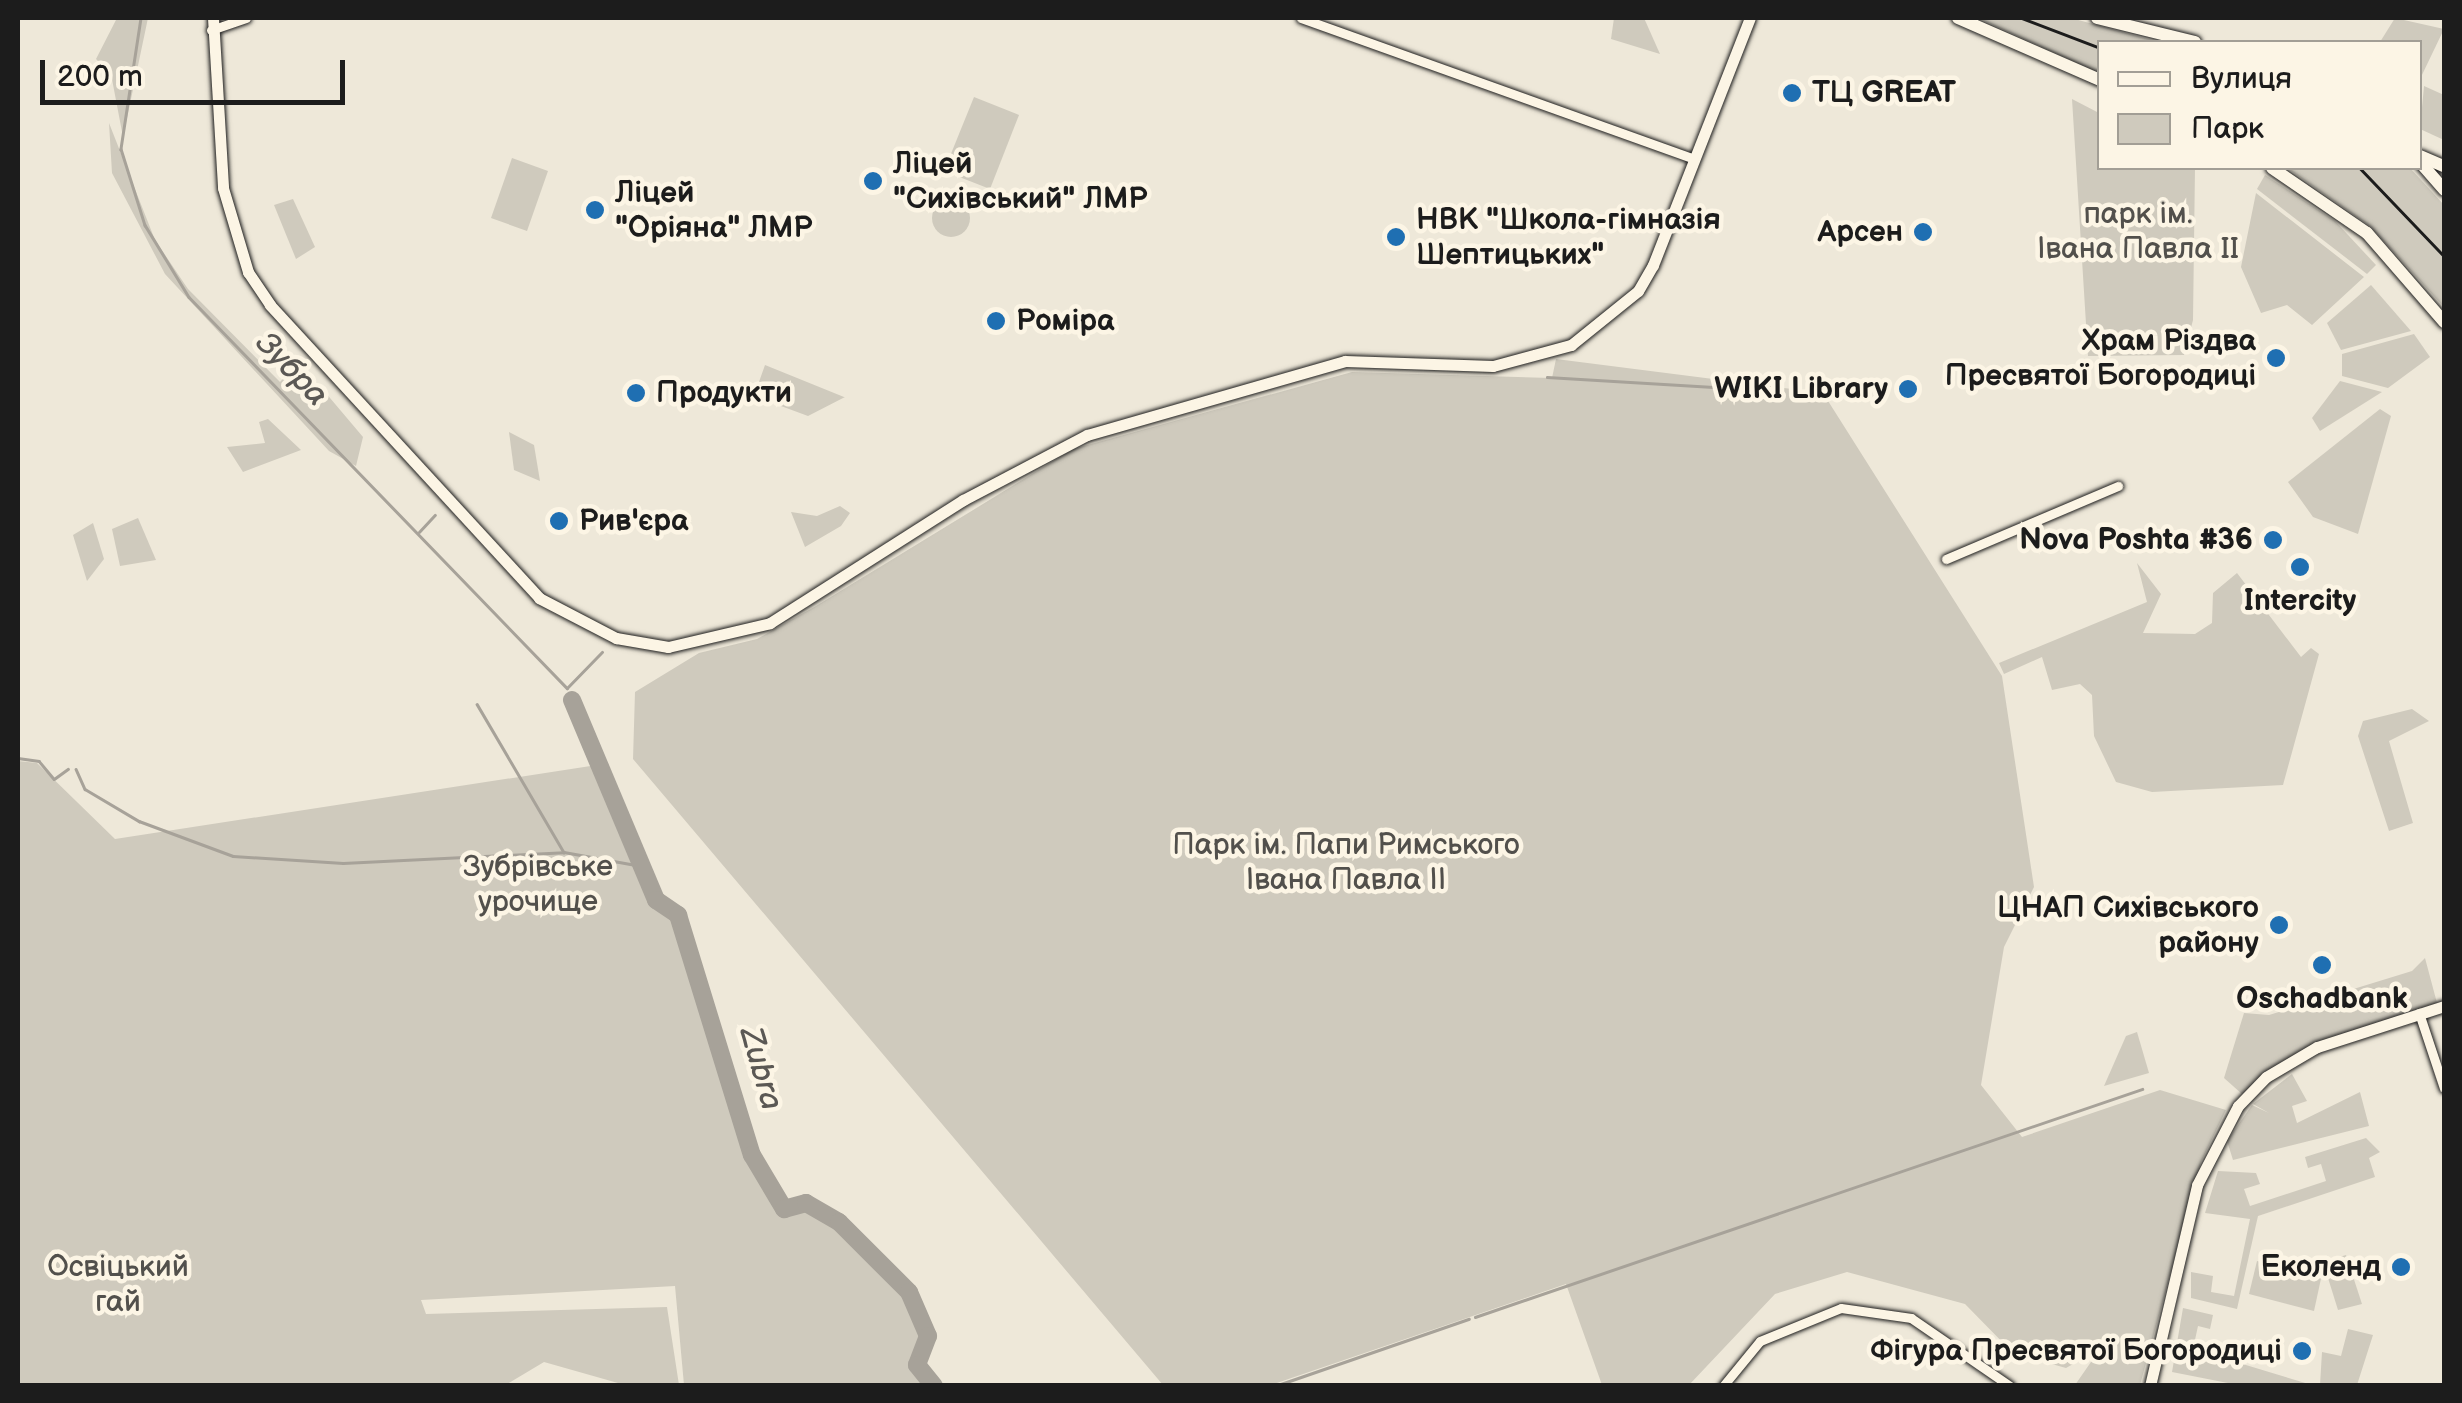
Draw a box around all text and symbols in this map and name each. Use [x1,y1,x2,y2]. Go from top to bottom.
scale bar [45,40,350,102]
legend [2097,40,2422,170]
text: 200 m [57,59,143,95]
text: Вулиця [2191,61,2292,97]
place label: ТЦ GREAT [1812,75,1956,111]
marker: ТЦ GREAT [1781,82,1803,104]
text: Парк [2191,111,2264,147]
place label: Ліцей "Сихівський" ЛМР [893,146,1147,216]
marker: Ліцей "Сихівський" ЛМР [862,170,884,192]
place label: Ліцей "Оріяна" ЛМР [615,175,812,246]
park label: парк ім. Івана Павла II [2037,196,2239,266]
marker: Ліцей "Оріяна" ЛМР [584,199,606,221]
place label: НВК "Школа-гімназія Шептицьких" [1416,202,1721,272]
place label: Арсен [1817,214,1903,250]
marker: Арсен [1912,221,1934,243]
marker: НВК "Школа-гімназія Шептицьких" [1385,226,1407,248]
place label: Роміра [1016,303,1114,339]
marker: Роміра [985,310,1007,332]
place label: Храм Різдва Пресвятої Богородиці [1945,323,2256,394]
water label: Зубра [247,325,335,415]
marker: Храм Різдва Пресвятої Богородиці [2265,347,2287,369]
place label: WIKI Library [1714,371,1888,407]
place label: Продукти [656,375,792,411]
marker: WIKI Library [1897,378,1919,400]
marker: Продукти [625,382,647,404]
place label: Рив'єра [579,503,688,539]
marker: Рив'єра [548,510,570,532]
place label: Nova Poshta #36 [2019,522,2253,558]
marker: Nova Poshta #36 [2262,529,2284,551]
marker: Intercity [2289,556,2311,578]
place label: Intercity [2244,583,2356,619]
park label: Парк ім. Папи Римського Івана Павла ІІ [1172,827,1520,898]
park label: Зубрівське урочище [463,849,613,920]
place label: ЦНАП Сихівського району [1997,890,2259,960]
marker: ЦНАП Сихівського району [2268,914,2290,936]
marker: Oschadbank [2311,954,2333,976]
place label: Oschadbank [2236,981,2408,1017]
water label: Zubra [730,1023,790,1115]
park label: Освіцький гай [47,1249,189,1320]
place label: Еколенд [2261,1249,2381,1285]
marker: Еколенд [2390,1256,2412,1278]
place label: Фігура Пресвятої Богородиці [1870,1333,2282,1369]
marker: Фігура Пресвятої Богородиці [2291,1340,2313,1362]

